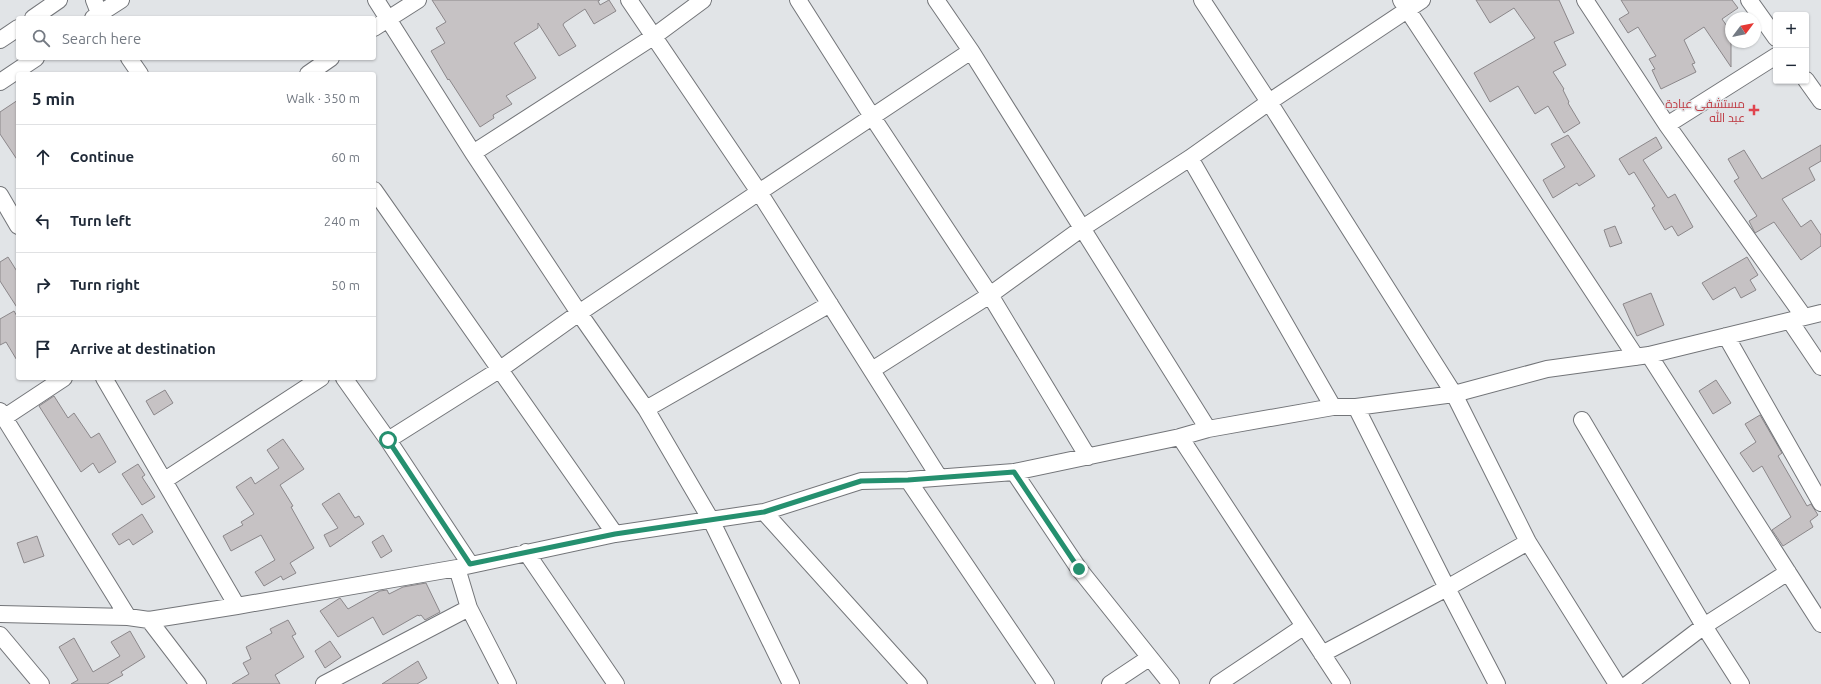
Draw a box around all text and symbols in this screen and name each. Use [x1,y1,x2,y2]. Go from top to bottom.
north arrow [1725,12,1761,48]
map controls [1773,12,1809,84]
button: + [1773,12,1809,48]
search box [16,16,376,60]
icon: search [30,27,52,49]
text: Search here [62,30,141,47]
button: − [1773,48,1809,84]
text: 5 min [32,89,75,108]
text: Walk · 350 m [286,91,360,105]
place label: مستشفى عبادة عبد الله [1665,97,1745,125]
marker: مستشفى عبادة عبد الله [1748,104,1760,116]
icon: ahead [32,146,54,168]
text: Continue [70,148,134,165]
text: 60 m [331,150,360,164]
icon: left [32,210,54,232]
text: Turn left [70,212,131,229]
text: 240 m [324,214,360,228]
icon: right [32,274,54,296]
text: Turn right [70,276,140,293]
text: 50 m [331,278,360,292]
icon: arrive [32,338,54,360]
text: Arrive at destination [70,340,216,357]
route start [379,431,397,449]
route end [1070,560,1088,578]

